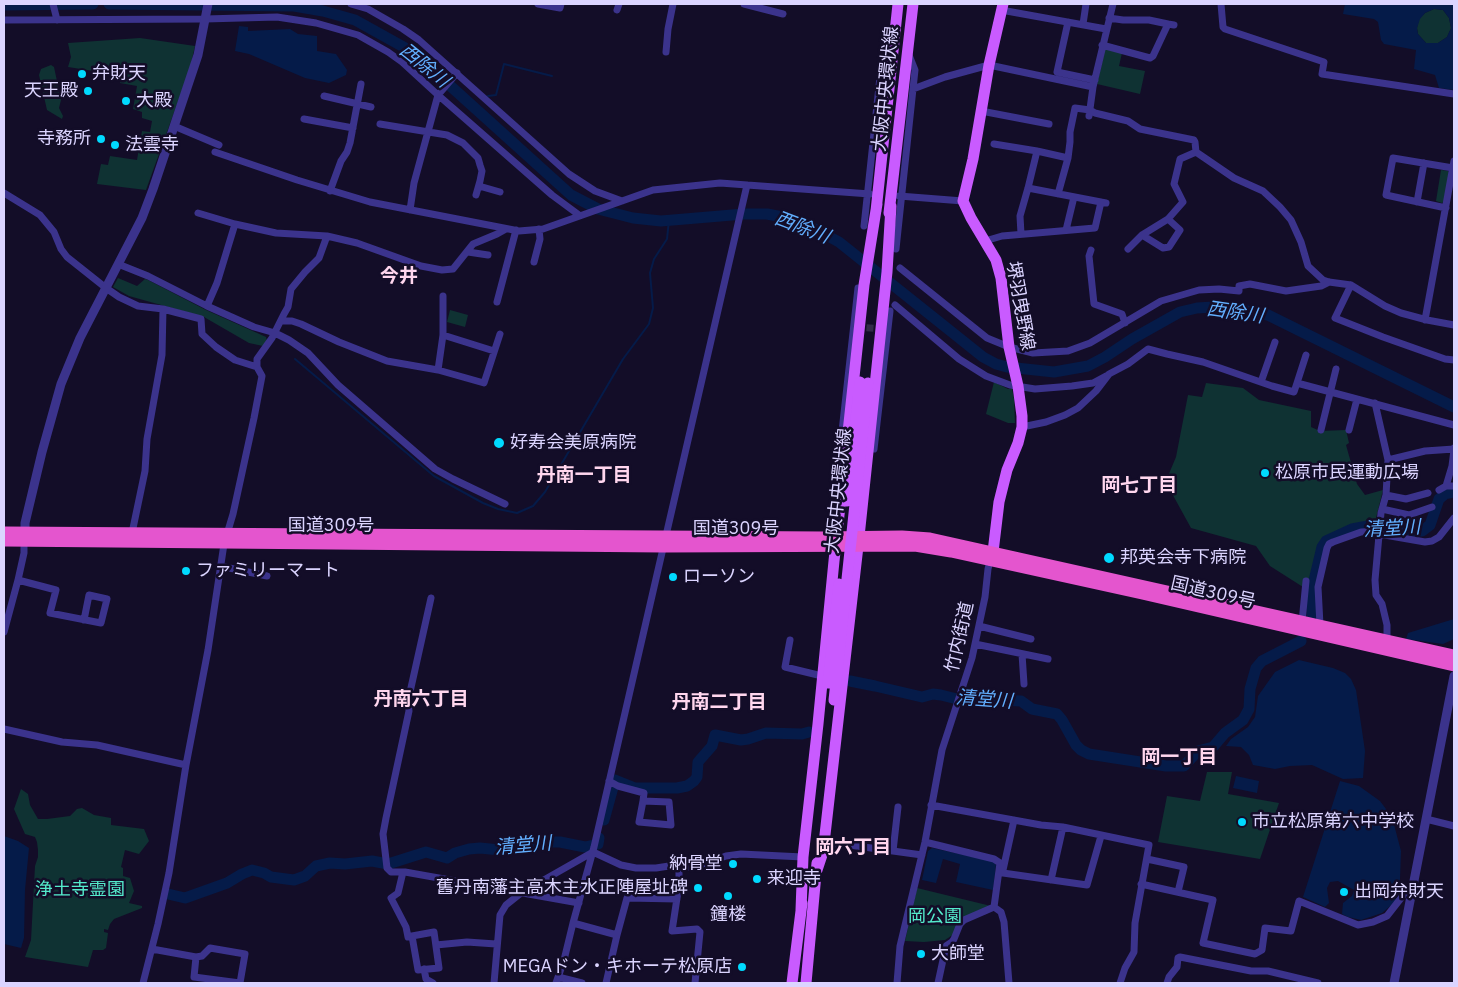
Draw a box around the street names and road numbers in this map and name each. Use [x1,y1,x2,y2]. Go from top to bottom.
street label: 大阪中央環状線 [869,25,903,153]
street label: 堺羽曳野線 [1002,260,1038,352]
street label: 大阪中央環状線 [822,427,856,555]
street label: 国道309号 [288,515,374,537]
street label: 国道309号 [693,518,779,540]
street label: 国道309号 [1168,573,1258,613]
street label: 竹内街道 [941,599,979,675]

